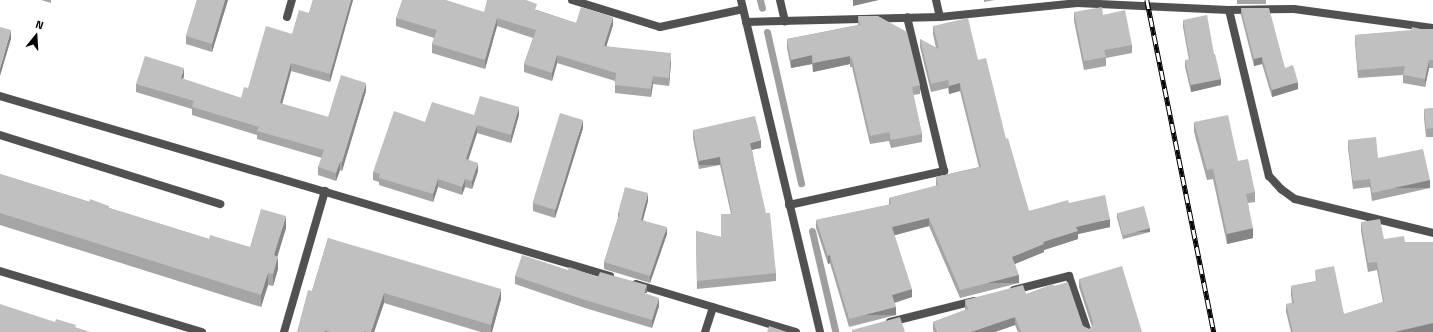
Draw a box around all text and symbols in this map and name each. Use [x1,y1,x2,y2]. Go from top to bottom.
north arrow [16,16,56,56]
text: N [34,16,46,33]

